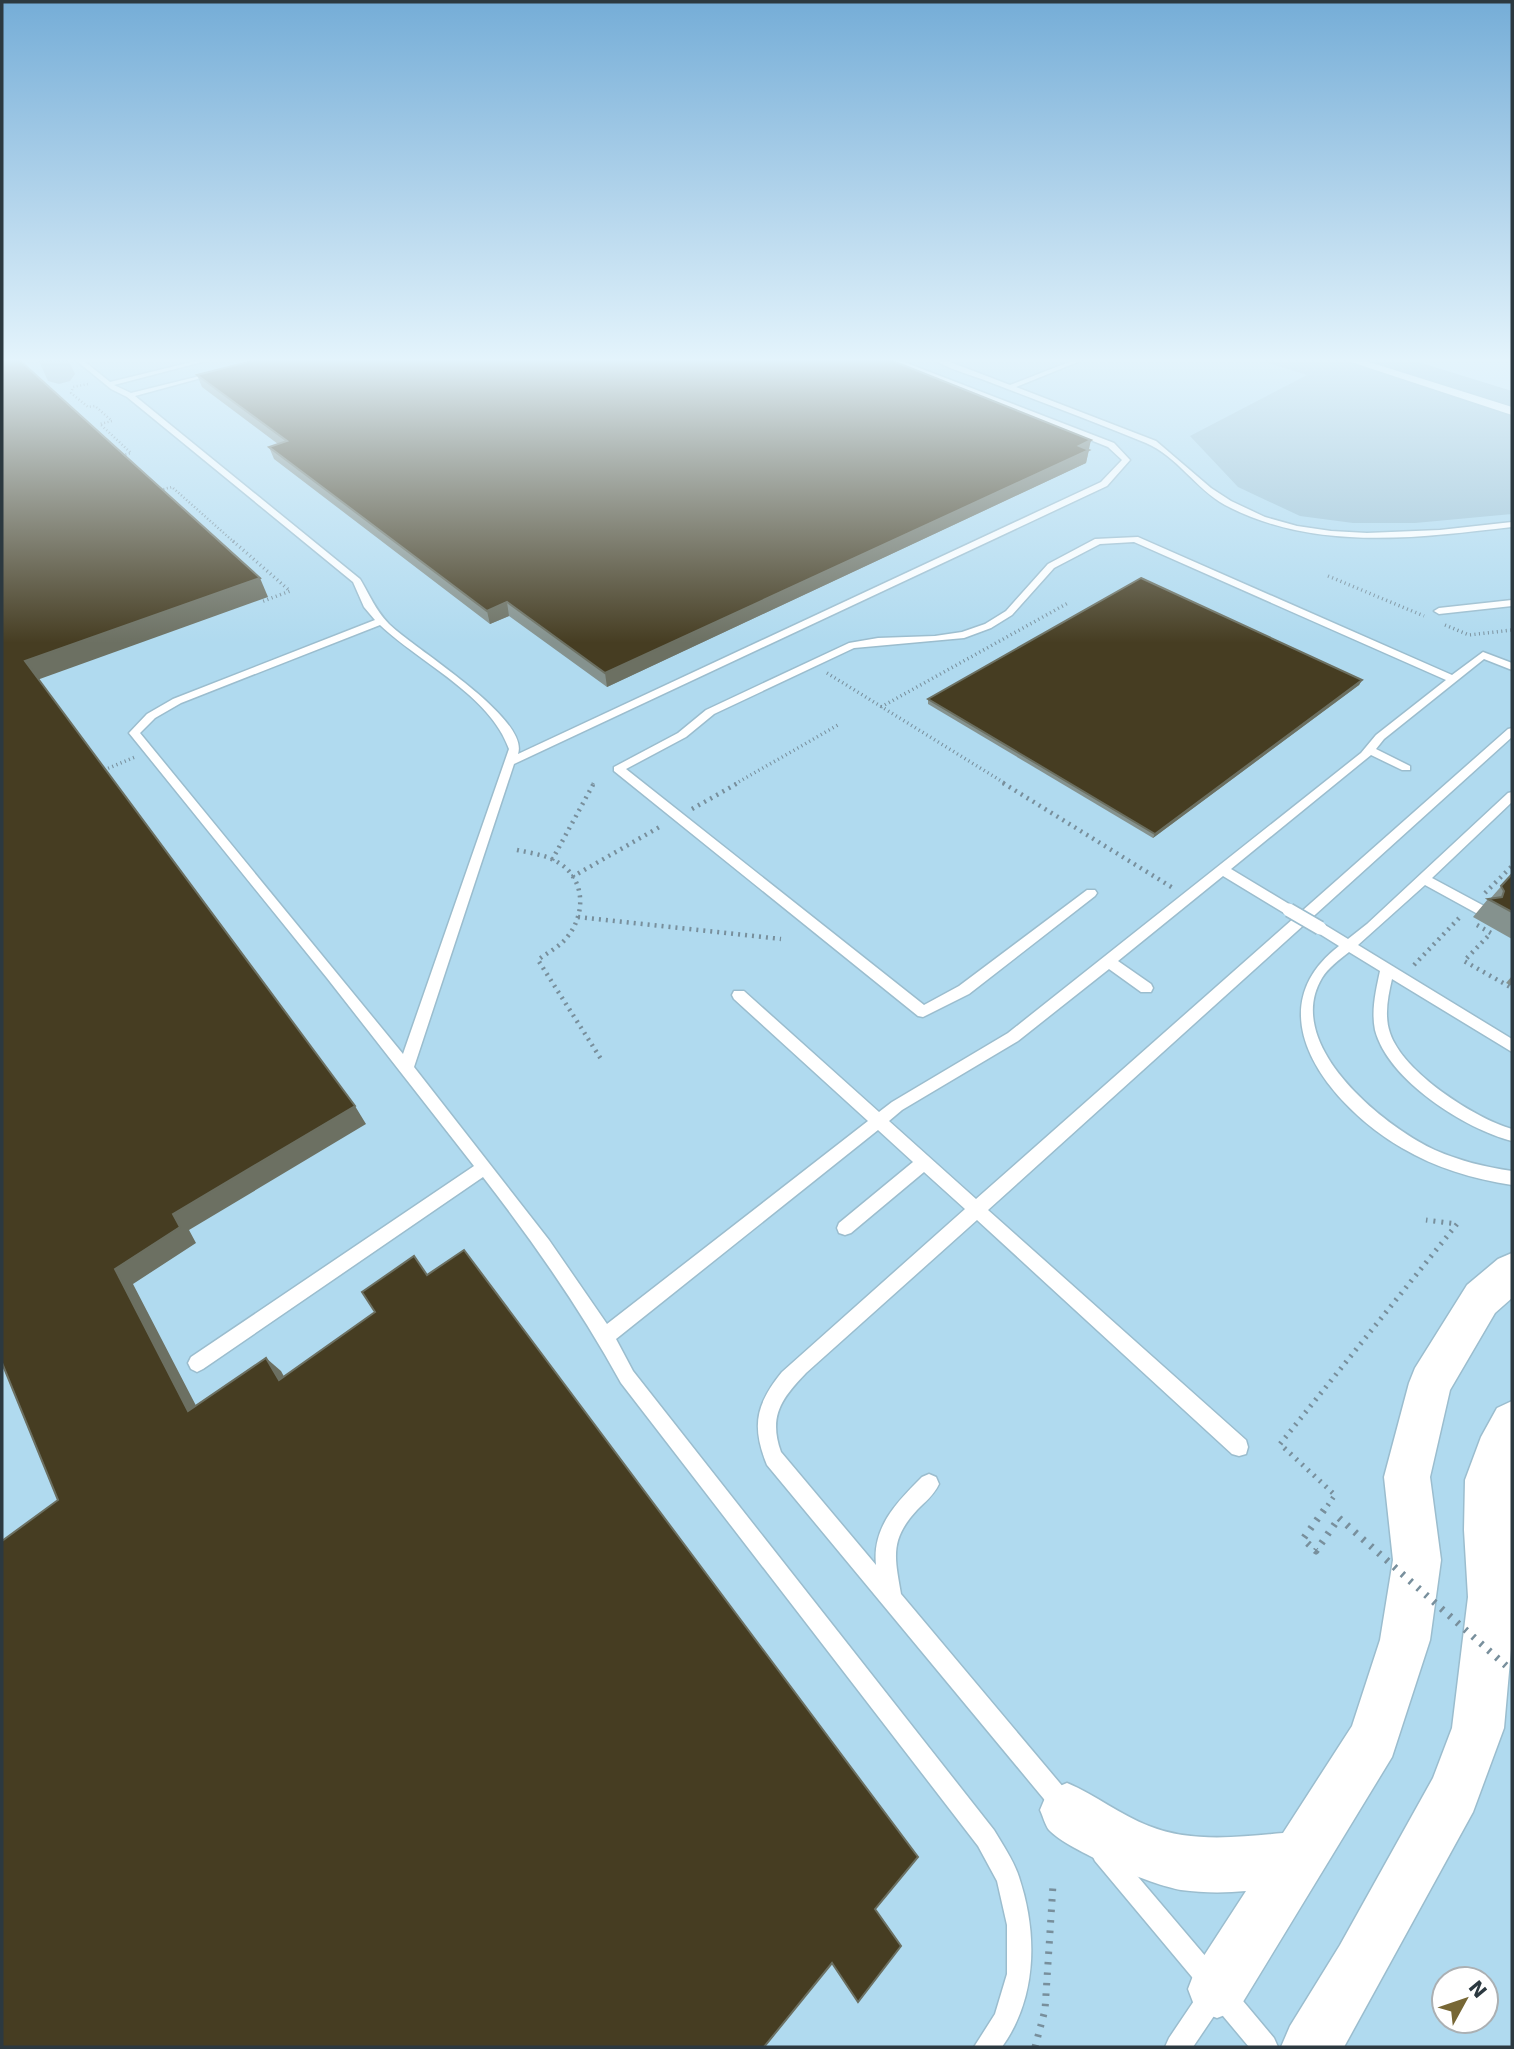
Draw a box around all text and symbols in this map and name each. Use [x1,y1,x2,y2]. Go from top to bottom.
north arrow [1430,1965,1500,2035]
text: N [1464,1976,1492,2002]

